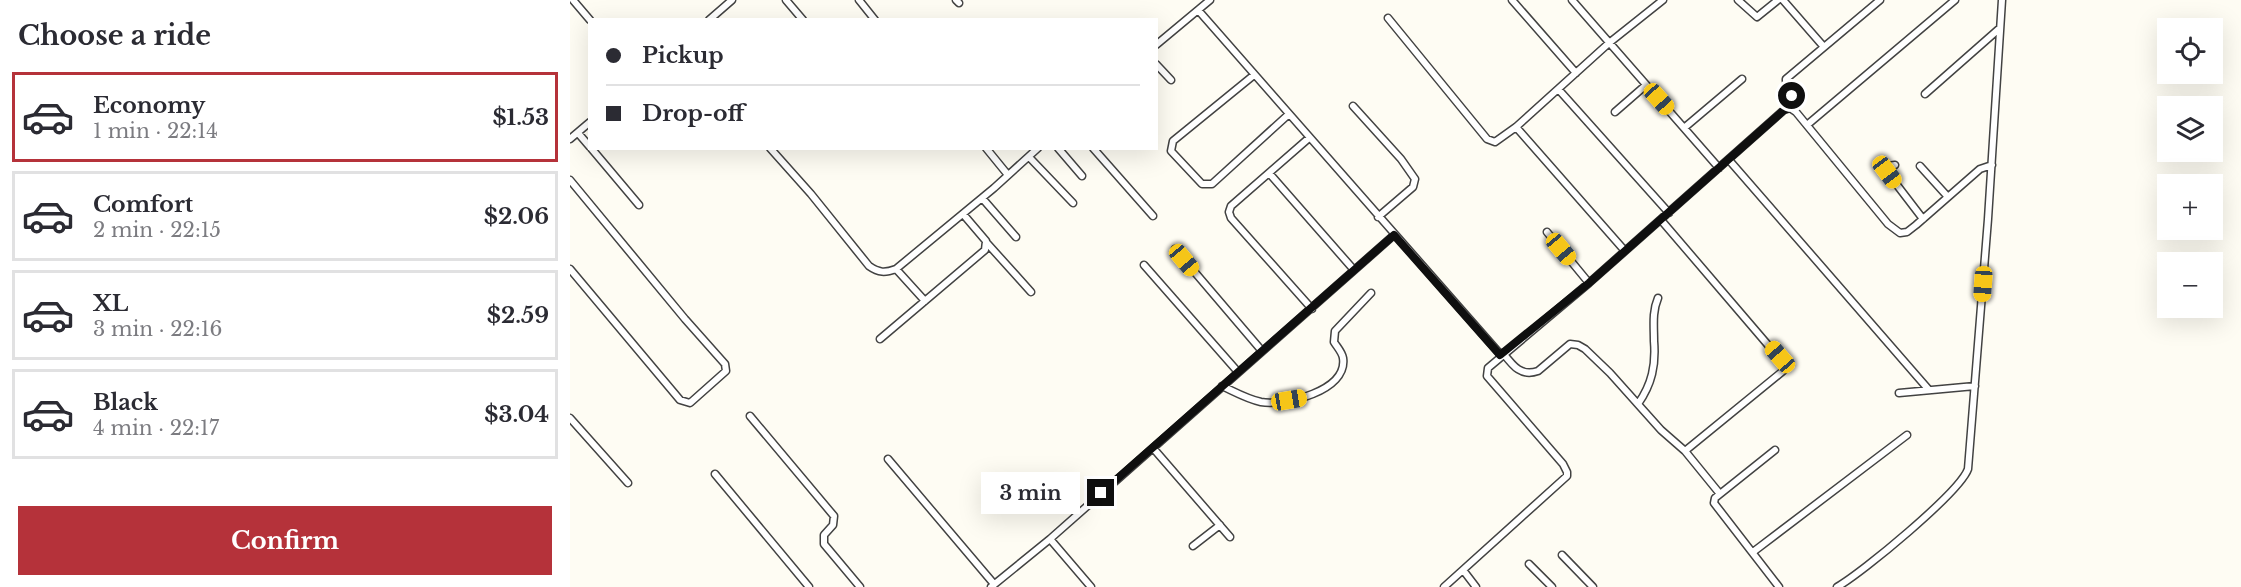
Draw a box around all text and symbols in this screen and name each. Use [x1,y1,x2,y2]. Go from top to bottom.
map controls [2157,18,2223,318]
button: locate [2157,18,2223,84]
text: Choose a ride [18,19,211,52]
text: Pickup [642,42,724,69]
car [1640,80,1678,118]
route start [1778,82,1805,109]
icon: car [21,90,75,144]
text: Economy [93,92,205,119]
button: layers [2157,96,2223,162]
text: Drop-off [642,100,744,127]
text: $1.53 [492,104,549,131]
text: 1 min · 22:14 [93,119,218,143]
car [1869,152,1905,192]
button: + [2157,174,2223,240]
icon: car [21,189,75,243]
text: Comfort [93,191,193,218]
text: $2.06 [484,203,549,230]
text: 2 min · 22:15 [93,218,221,242]
car [1543,229,1579,269]
car [1166,240,1202,280]
button: − [2157,252,2223,318]
car [1973,265,1993,303]
icon: car [21,288,75,342]
text: XL [93,290,128,317]
text: $2.59 [487,302,549,329]
text: 3 min · 22:16 [93,317,222,341]
car [1761,338,1799,376]
icon: car [21,387,75,441]
car [1270,388,1308,412]
text: Black [93,389,158,416]
text: $3.04 [484,401,549,428]
text: 4 min · 22:17 [93,416,219,440]
callout: 3 min [981,472,1080,514]
route end [1087,479,1114,506]
text: 3 min [1000,481,1061,505]
button: Confirm [18,506,552,575]

